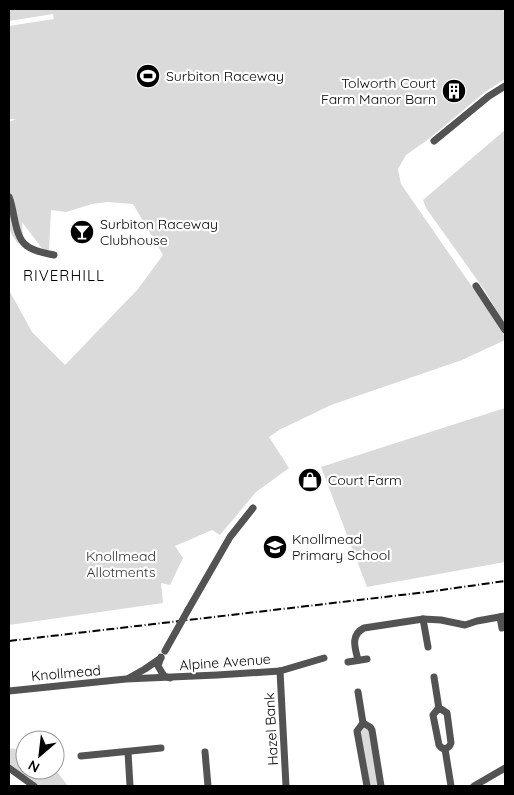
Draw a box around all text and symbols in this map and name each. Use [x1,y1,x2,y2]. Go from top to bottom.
sports icon: Surbiton Raceway [135,63,161,89]
place label: Surbiton Raceway [166,67,284,85]
place label: Tolworth Court Farm Manor Barn [321,74,436,108]
building icon: Tolworth Court Farm Manor Barn [441,78,467,104]
place label: Surbiton Raceway Clubhouse [100,215,218,249]
bar icon: Surbiton Raceway Clubhouse [69,219,95,245]
district label: RIVERHILL [23,266,105,285]
shop icon: Court Farm [297,467,323,493]
place label: Court Farm [328,471,402,489]
place label: Knollmead Primary School [292,530,390,564]
school or university icon: Knollmead Primary School [262,534,288,560]
park label: Knollmead Allotments [86,547,156,581]
street label: Alpine Avenue [179,650,271,674]
street label: Knollmead [30,661,102,685]
street label: Hazel Bank [260,692,282,766]
north arrow [15,730,65,780]
text: N [25,756,43,777]

